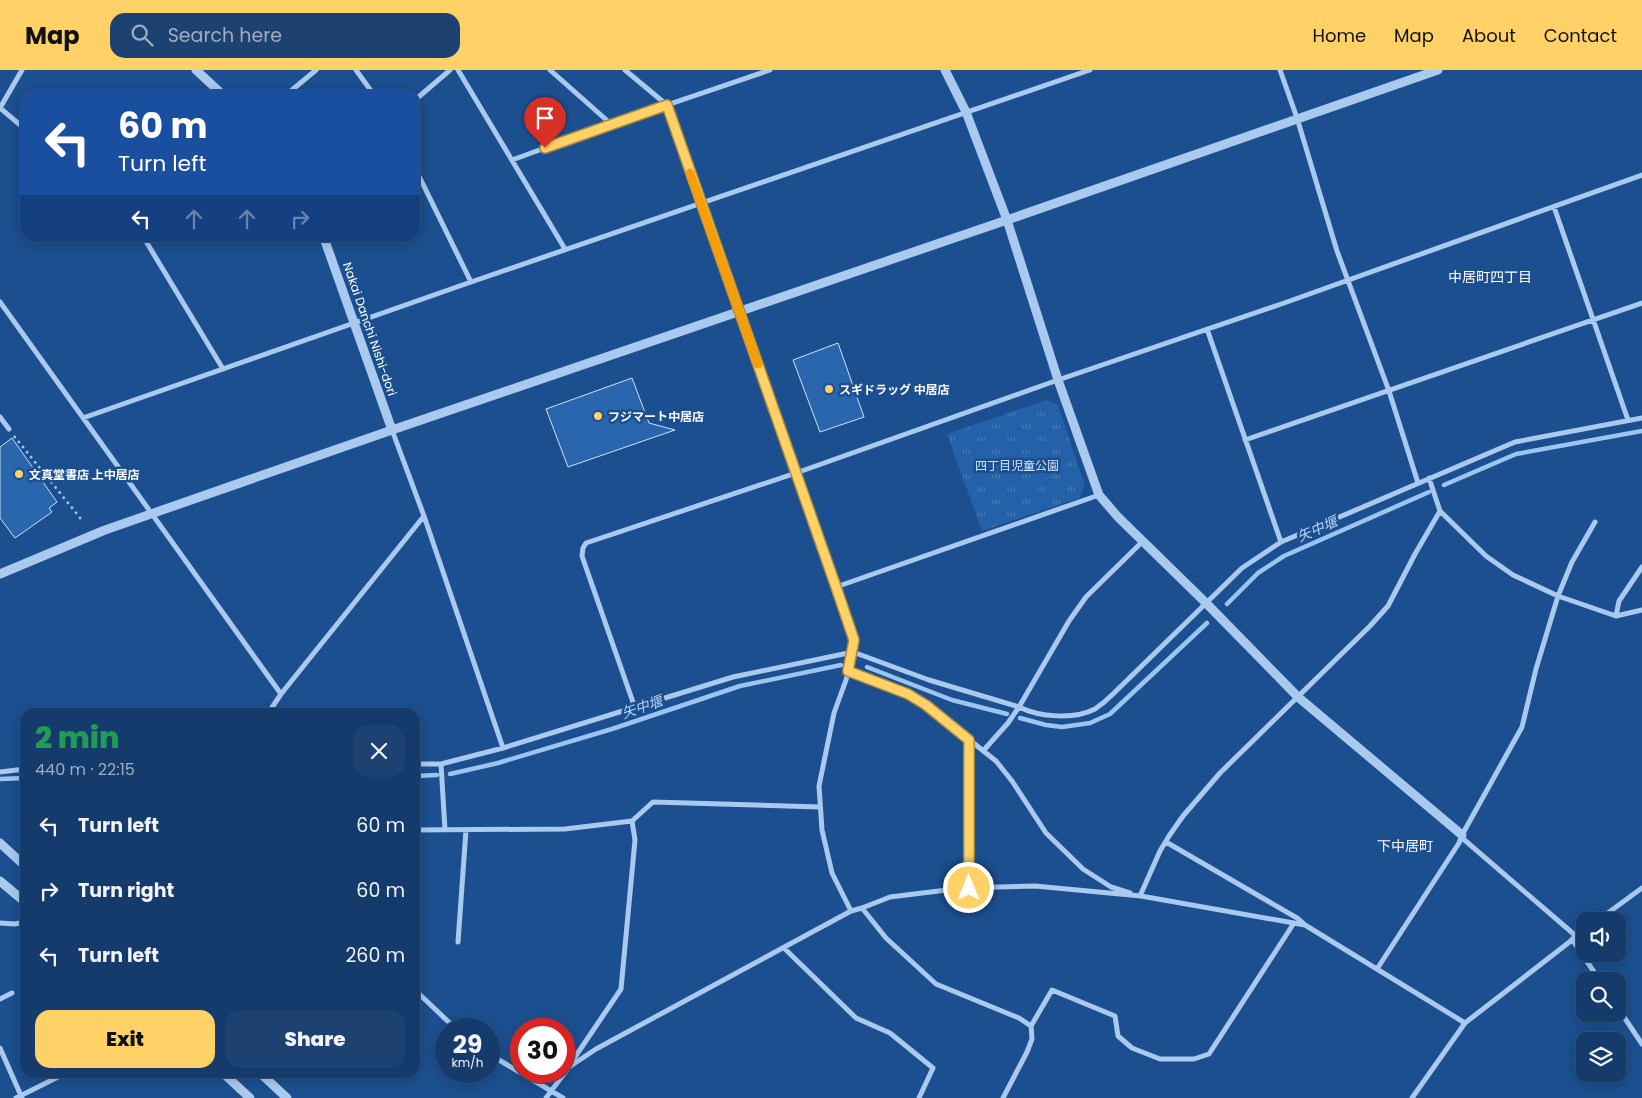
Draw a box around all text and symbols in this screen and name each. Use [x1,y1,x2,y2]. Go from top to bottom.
search box [110,13,460,58]
text: Map [25,19,80,52]
icon: search [128,21,156,49]
text: Search here [168,22,282,49]
text: Home [1312,23,1366,48]
text: Map [1394,23,1434,48]
text: About [1462,23,1516,48]
text: Contact [1544,23,1617,48]
pin [524,97,566,148]
text: 60 m [118,101,208,150]
icon: arrive [531,104,559,132]
icon: left [35,110,100,175]
text: Turn left [118,148,206,179]
icon: left [127,205,155,233]
icon: ahead [180,205,208,233]
icon: ahead [233,205,261,233]
icon: right [286,205,314,233]
street label: Nakai Danchi Nishi-dori [339,260,401,398]
district label: 中居町四丁目 [1448,267,1532,287]
place label: スギドラッグ 中居店 [839,381,950,398]
marker: スギドラッグ 中居店 [823,383,835,395]
place label: フジマート中居店 [608,408,704,425]
marker: フジマート中居店 [592,410,604,422]
park label: 四丁目児童公園 [975,457,1059,474]
place label: 文真堂書店 上中居店 [29,466,140,483]
marker: 文真堂書店 上中居店 [13,468,25,480]
water label: 矢中堰 [1294,510,1343,547]
water label: 矢中堰 [619,690,668,723]
text: 2 min [35,716,120,759]
button: close [353,725,405,777]
text: 440 m · 22:15 [35,758,135,781]
icon: left [35,812,63,840]
text: Turn left [78,812,159,839]
text: 60 m [356,812,405,839]
district label: 下中居町 [1377,836,1433,856]
position arrow [942,861,994,913]
icon: right [35,877,63,905]
text: Turn right [78,877,174,904]
text: 60 m [356,877,405,904]
map controls [1576,912,1626,1082]
button: sound [1576,912,1626,962]
icon: left [35,942,63,970]
text: Turn left [78,942,159,969]
text: 260 m [345,942,405,969]
button: search [1576,972,1626,1022]
button: Exit [35,1010,215,1068]
button: Share [225,1010,405,1068]
speed limit sign: 30 [510,1018,575,1083]
text: 29 [453,1027,482,1062]
button: layers [1576,1032,1626,1082]
text: km/h [452,1054,483,1071]

